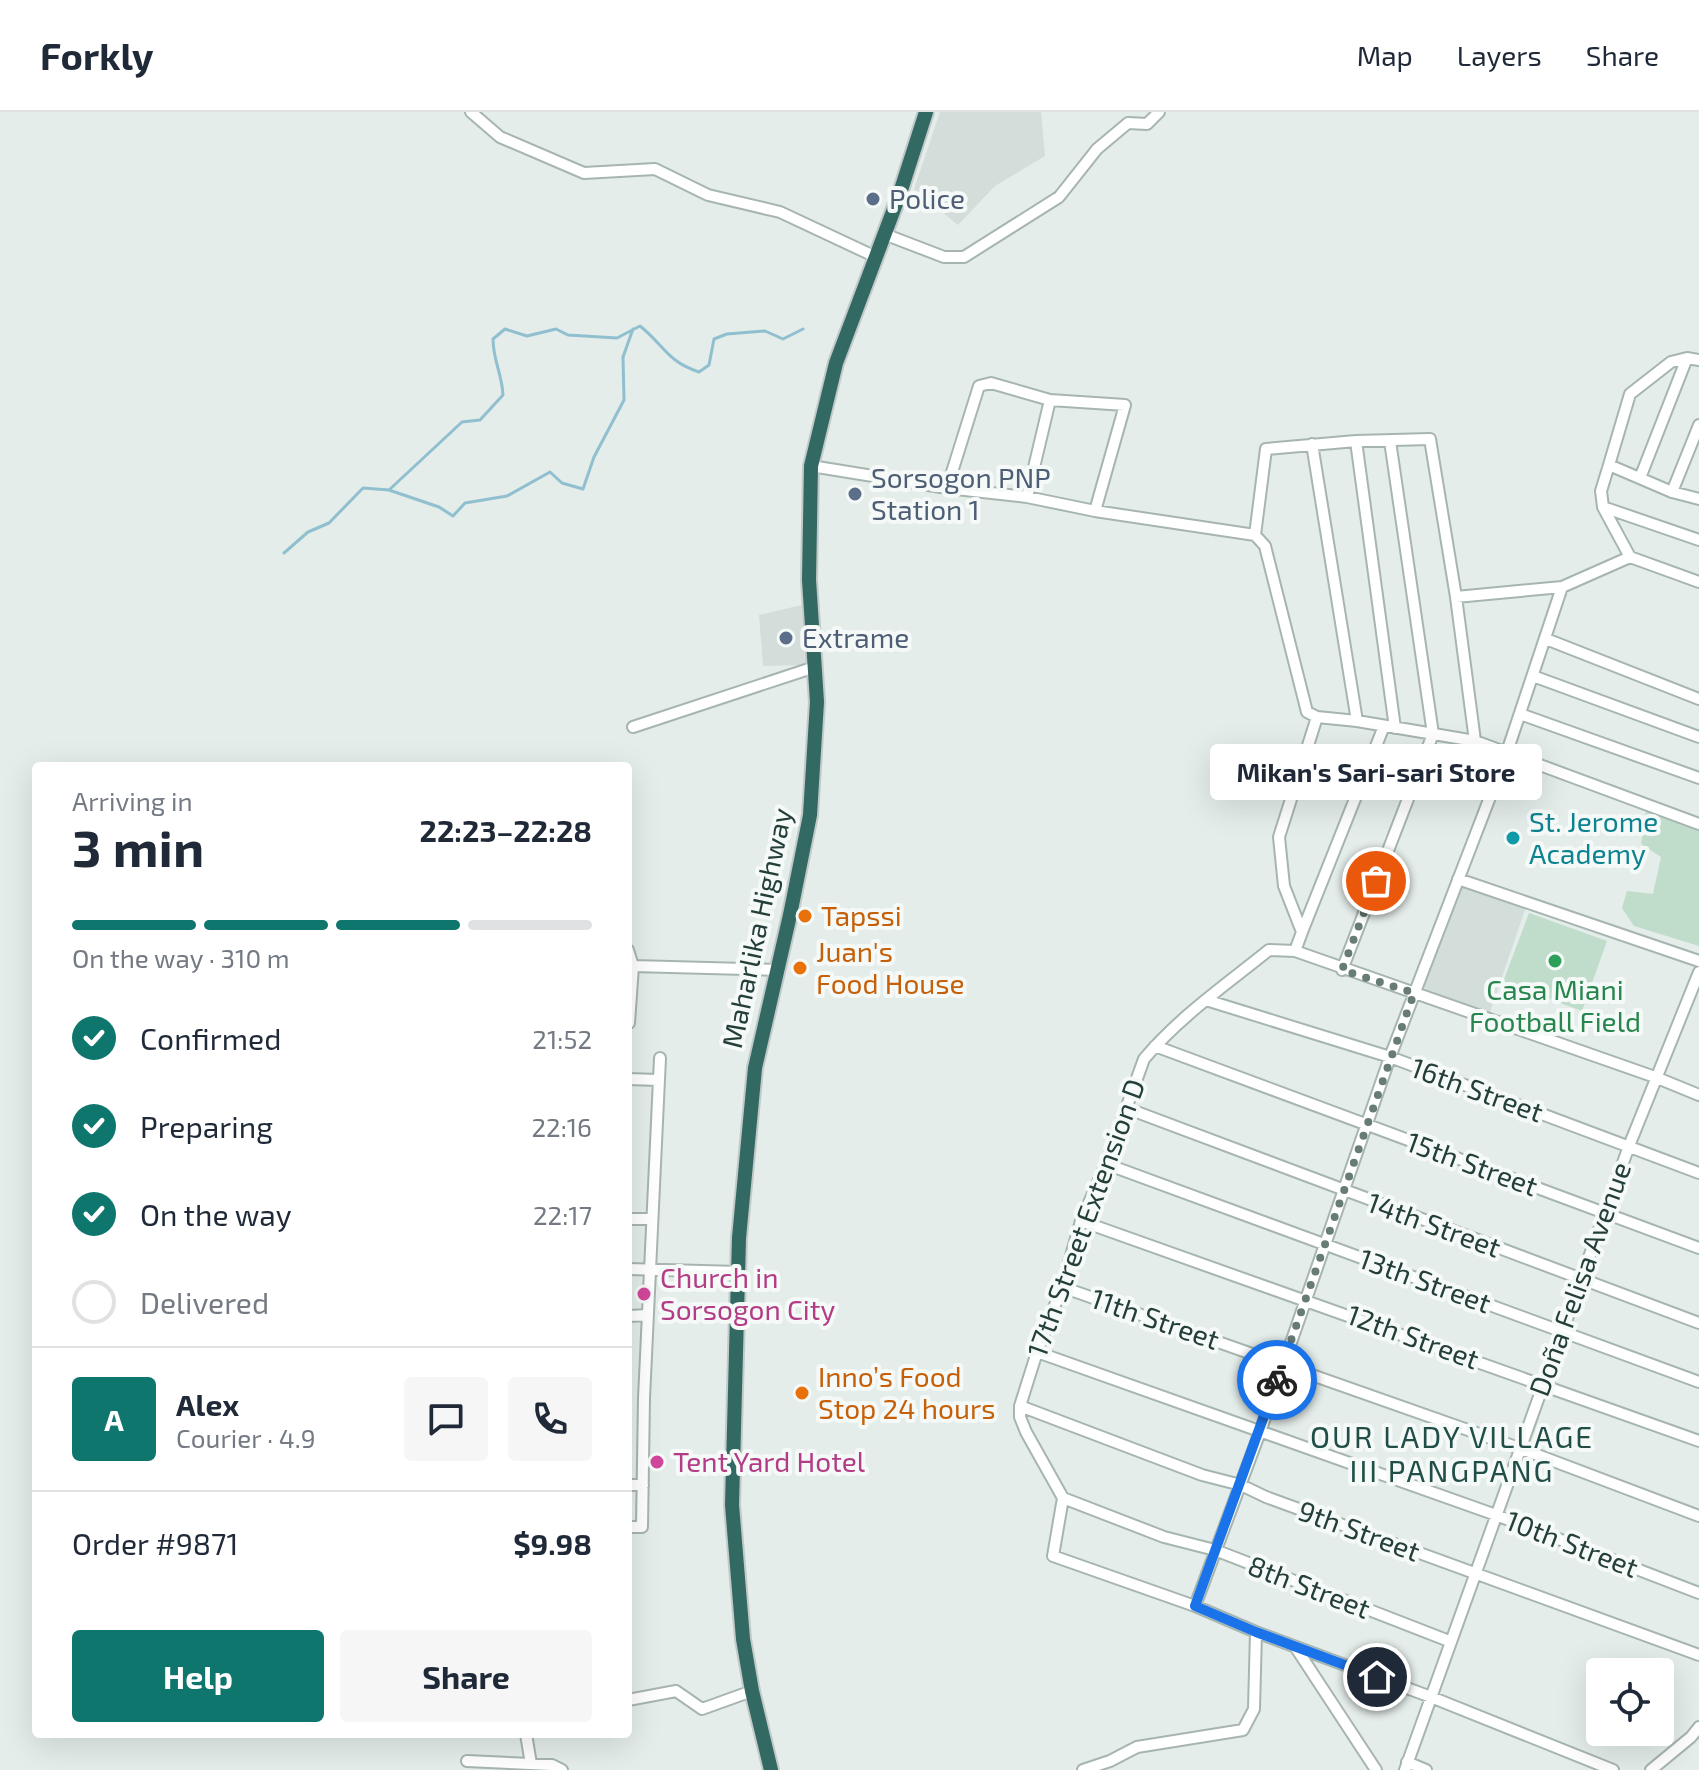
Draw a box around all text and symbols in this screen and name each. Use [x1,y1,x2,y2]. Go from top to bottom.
text: Forkly [40,32,153,78]
text: Map [1357,38,1413,72]
text: Layers [1457,38,1542,72]
text: Share [1586,38,1659,72]
place label: Police [889,181,965,215]
marker: Police [864,190,882,208]
place label: Sorsogon PNP Station 1 [871,460,1051,526]
marker: Sorsogon PNP Station 1 [846,485,864,503]
place label: Extrame [802,620,909,654]
marker: Extrame [777,629,795,647]
callout: Mikan's Sari-sari Store [1210,745,1542,801]
text: Mikan's Sari-sari Store [1237,756,1515,787]
text: Arriving in [72,785,193,816]
street label: Maharlika Highway [714,804,798,1051]
place label: St. Jerome Academy [1529,804,1658,870]
text: 22:23–22:28 [420,812,592,848]
text: 3 min [72,815,204,877]
marker: St. Jerome Academy [1504,829,1522,847]
pin [1342,847,1410,915]
icon: bag [1354,859,1398,903]
place label: Tapssi [821,898,902,932]
marker: Tapssi [796,907,814,925]
place label: Juan's Food House [816,934,965,1000]
text: On the way · 310 m [72,942,290,973]
marker: Casa Miani Football Field [1546,952,1564,970]
marker: Juan's Food House [791,959,809,977]
place label: Casa Miani Football Field [1469,972,1641,1038]
icon: check [72,1016,116,1060]
text: Confirmed [140,1020,281,1056]
text: 21:52 [532,1023,592,1054]
street label: 16th Street [1407,1049,1548,1129]
street label: 17th Street Extension D [1019,1074,1151,1361]
icon: check [72,1104,116,1148]
text: Preparing [140,1108,273,1144]
text: 22:16 [531,1111,592,1142]
street label: 15th Street [1402,1124,1543,1202]
street label: Doña Felisa Avenue [1521,1157,1637,1400]
street label: 14th Street [1363,1184,1506,1264]
icon: check [72,1192,116,1236]
text: On the way [140,1196,292,1232]
text: 22:17 [533,1199,592,1230]
street label: 13th Street [1355,1241,1496,1320]
place label: Church in Sorsogon City [660,1260,835,1326]
street label: 11th Street [1087,1280,1224,1356]
text: Delivered [140,1284,269,1320]
marker: Church in Sorsogon City [635,1285,653,1303]
street label: 12th Street [1343,1297,1484,1376]
courier [1237,1340,1317,1420]
icon: bike [1255,1358,1299,1402]
place label: Inno’s Food Stop 24 hours [818,1359,995,1425]
button: chat [404,1377,488,1461]
button: phone [508,1377,592,1461]
marker: Inno’s Food Stop 24 hours [793,1384,811,1402]
text: Alex [176,1386,239,1422]
text: A [104,1401,124,1437]
district label: OUR LADY VILLAGE III PANGPANG [1310,1418,1594,1488]
text: Courier · 4.9 [176,1422,316,1453]
place label: Tent Yard Hotel [673,1444,866,1478]
marker: Tent Yard Hotel [648,1453,666,1471]
street label: 9th Street [1294,1492,1425,1568]
street label: 10th Street [1501,1502,1643,1584]
text: Order #9871 [72,1525,238,1561]
text: $9.98 [513,1525,592,1561]
street label: 8th Street [1244,1547,1375,1625]
button: Help [72,1630,324,1722]
button: Share [340,1630,592,1722]
pin [1343,1643,1411,1711]
icon: home [1355,1655,1399,1699]
map controls [1586,1658,1674,1746]
button: locate [1586,1658,1674,1746]

